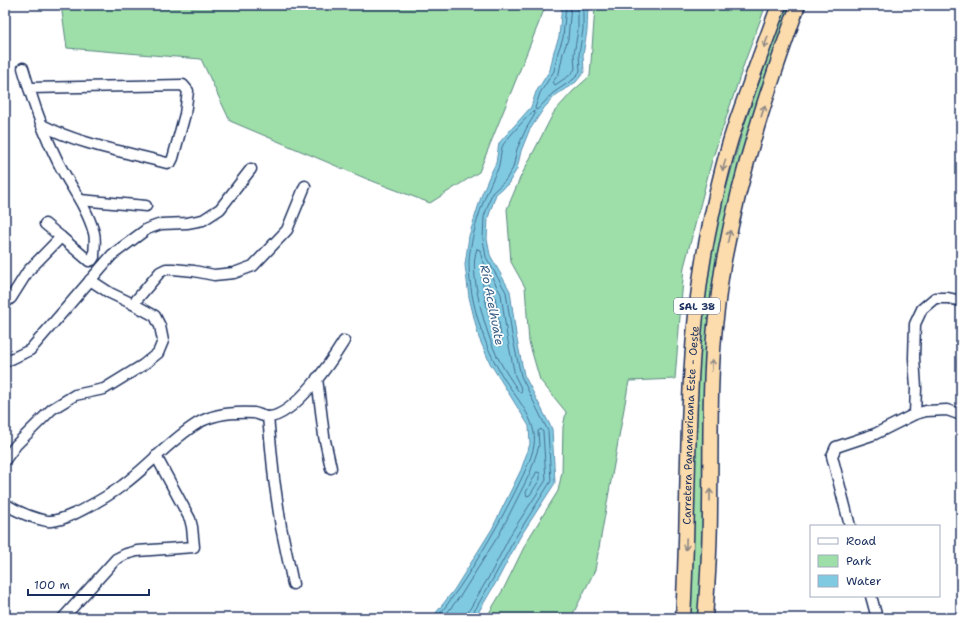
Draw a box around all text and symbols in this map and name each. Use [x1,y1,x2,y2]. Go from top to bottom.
one-way arrow [761,35,769,47]
one-way arrow [760,105,767,118]
one-way arrow [720,158,727,171]
one-way arrow [725,230,733,243]
water label: Río Acelhuate [476,263,508,347]
road number: SAL 38 [674,298,720,314]
street label: Carretera Panamericana Este - Oeste [679,325,703,525]
one-way arrow [708,359,716,372]
one-way arrow [706,489,714,502]
legend [810,525,940,597]
text: Road [846,533,877,549]
one-way arrow [682,537,690,550]
text: Park [846,553,872,569]
scale bar [28,571,149,597]
text: Water [846,573,882,589]
text: 100 m [34,577,70,593]

